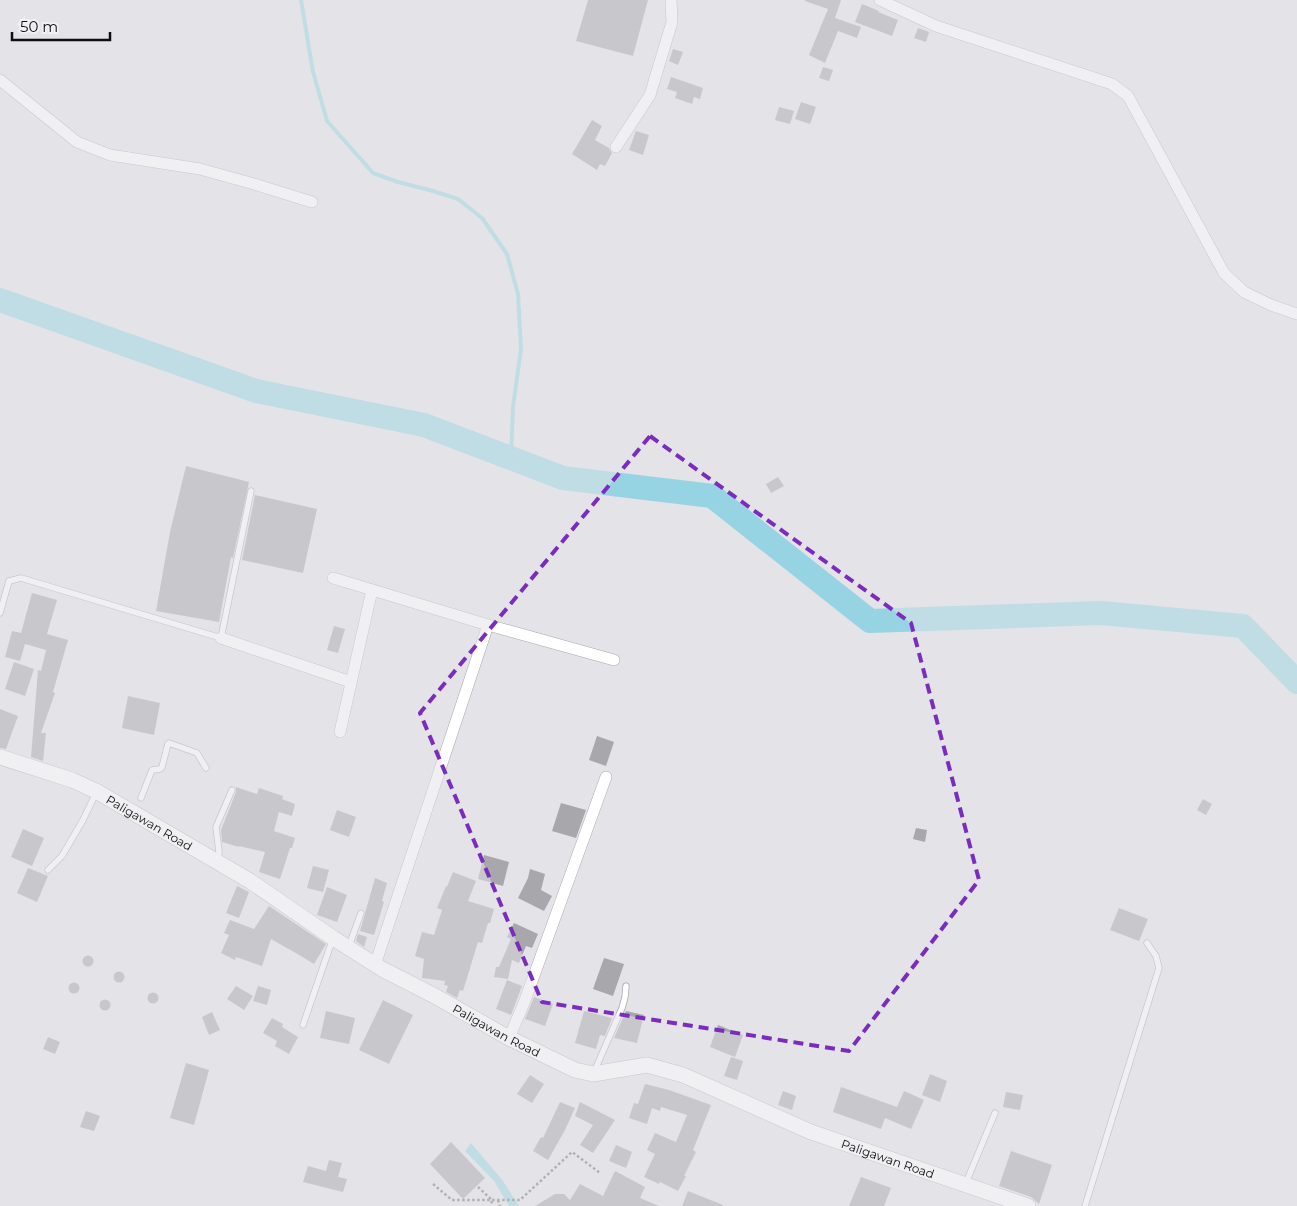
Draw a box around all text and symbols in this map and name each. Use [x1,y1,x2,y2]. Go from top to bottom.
scale bar [12,10,110,42]
text: 50 m [20,17,58,36]
street label: Paligawan Road [104,791,195,853]
street label: Paligawan Road [450,1000,543,1060]
street label: Paligawan Road [840,1135,937,1181]

